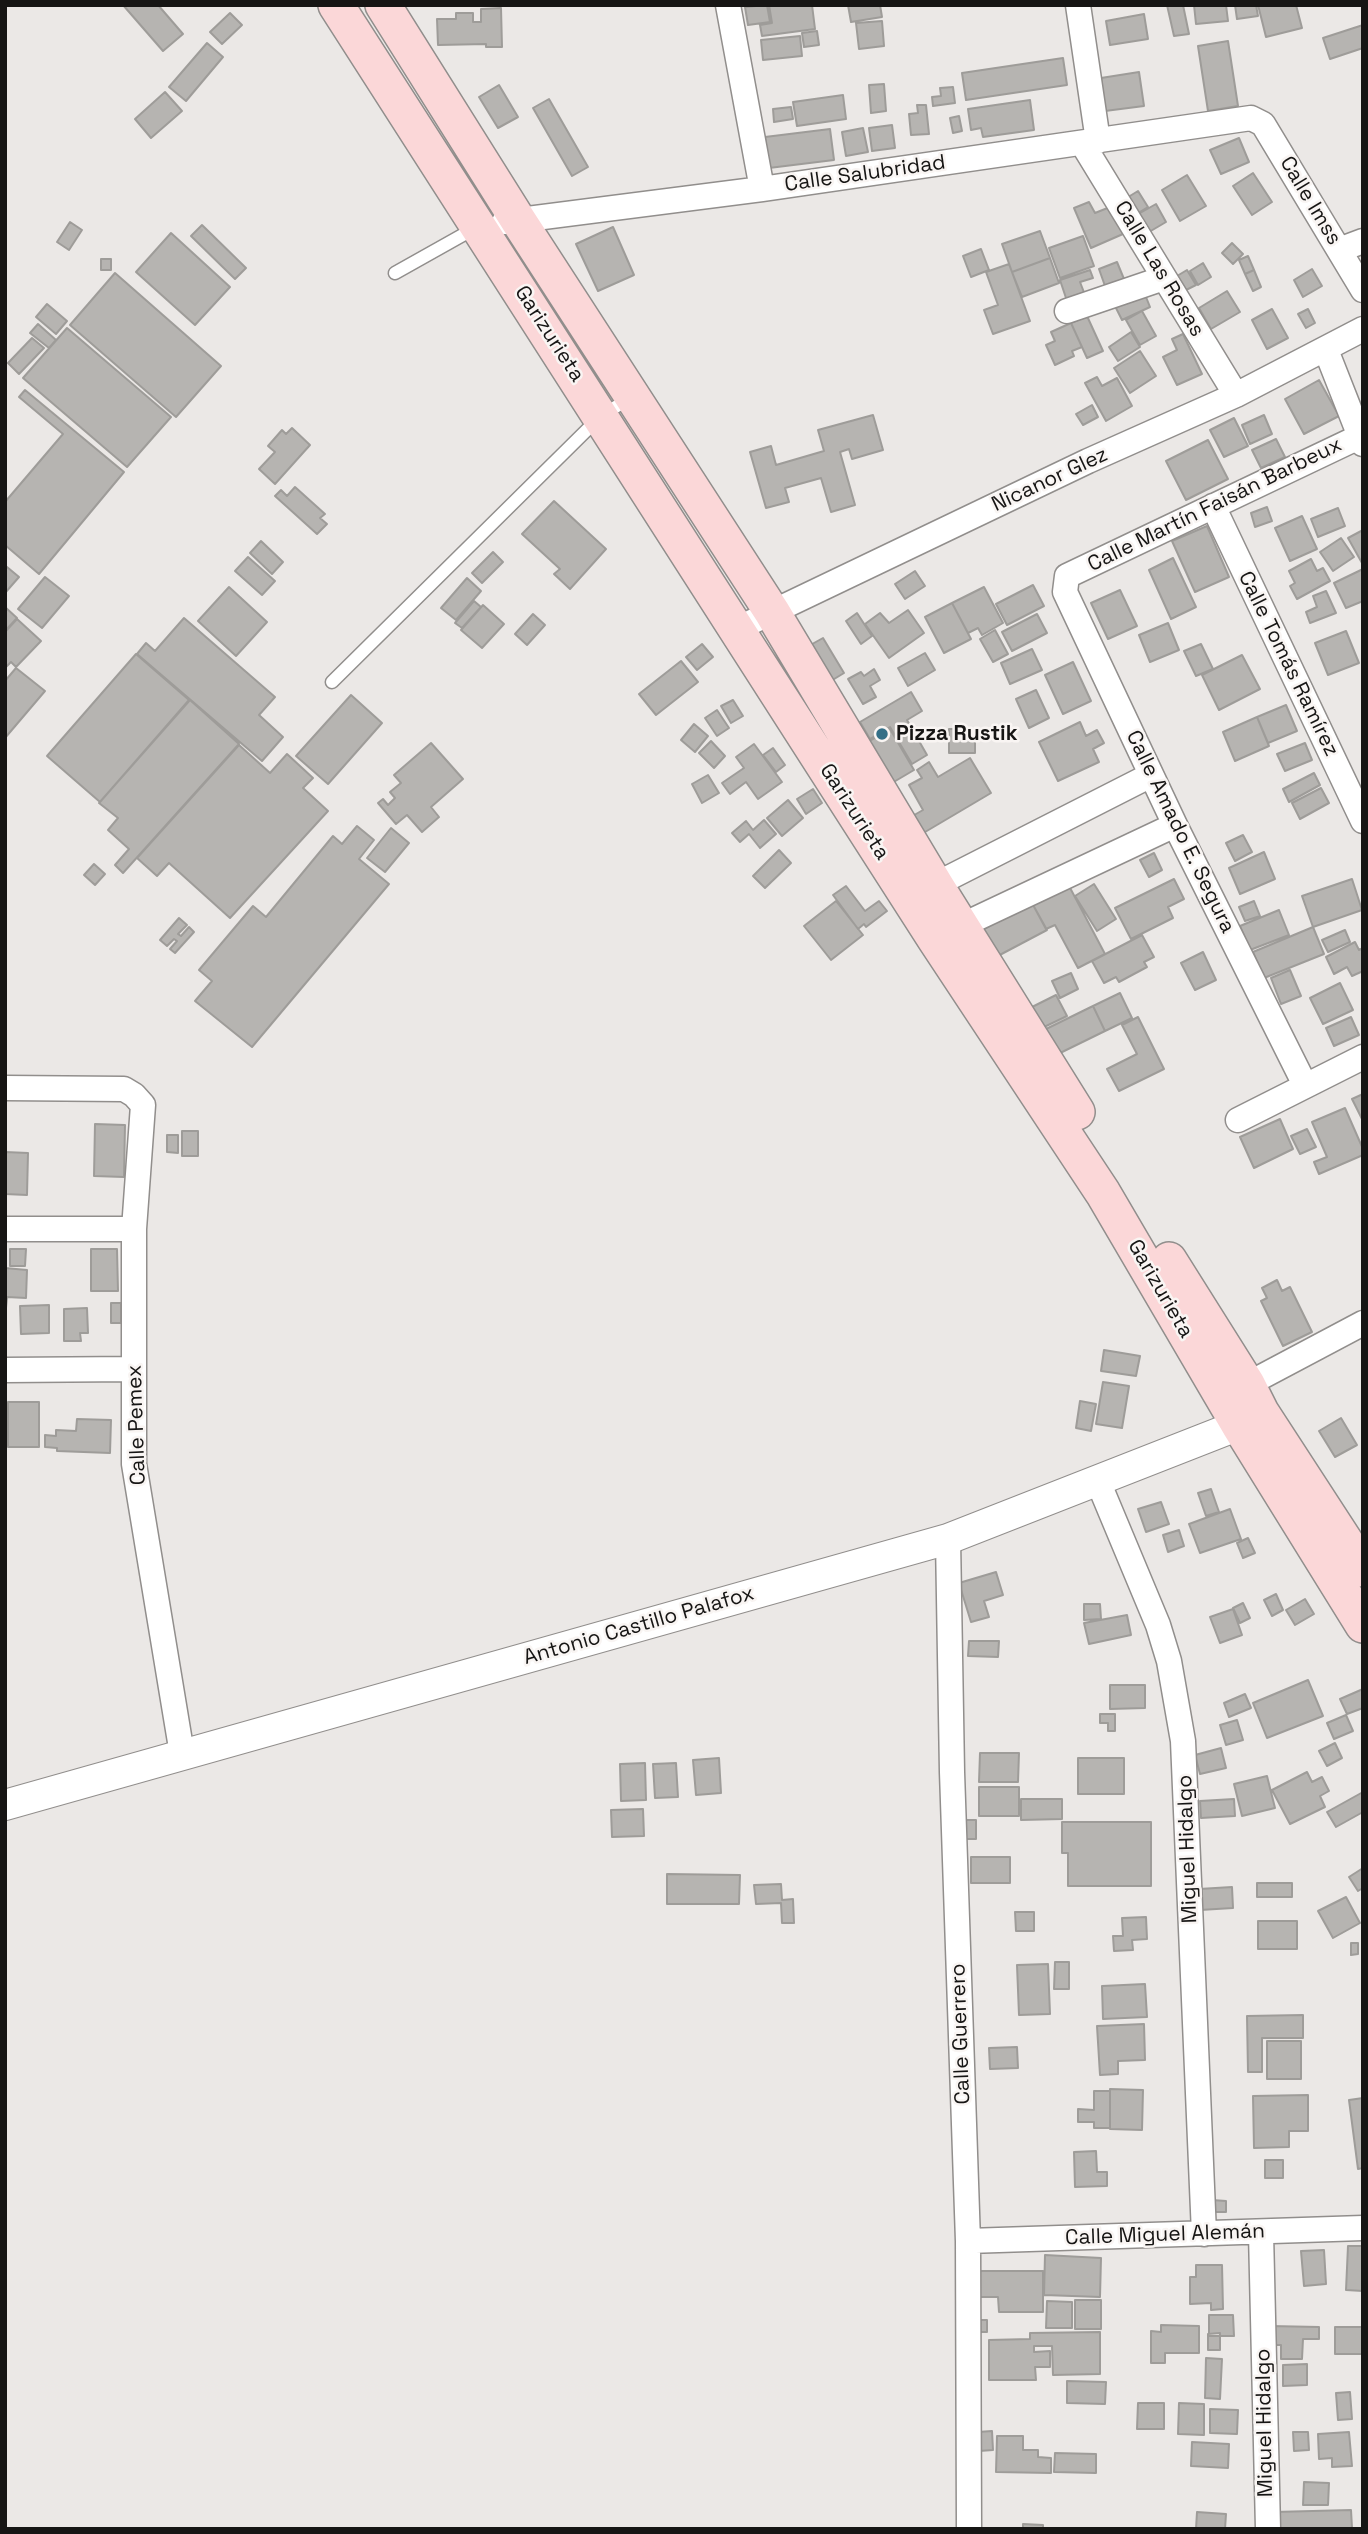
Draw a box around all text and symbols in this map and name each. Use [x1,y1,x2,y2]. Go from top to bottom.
street label: Calle Salubridad [783,150,947,198]
street label: Calle Imss [1274,152,1346,250]
street label: Calle Las Rosas [1109,197,1209,341]
street label: Garizurieta [509,281,589,387]
street label: Calle Martín Faisán Barbeux [1084,432,1346,578]
street label: Nicanor Glez [988,442,1112,518]
street label: Calle Tomás Ramírez [1232,567,1344,761]
place label: Pizza Rustik [896,721,1018,747]
marker: Pizza Rustik [874,726,890,742]
street label: Calle Amado E. Segura [1120,727,1240,937]
street label: Garizurieta [814,759,894,865]
street label: Garizurieta [1122,1235,1198,1343]
street label: Calle Pemex [122,1364,152,1486]
street label: Antonio Castillo Palafox [521,1581,757,1671]
street label: Miguel Hidalgo [1173,1774,1203,1924]
street label: Calle Guerrero [946,1963,976,2105]
street label: Calle Miguel Alemán [1065,2219,1265,2251]
street label: Miguel Hidalgo [1251,2348,1279,2498]

